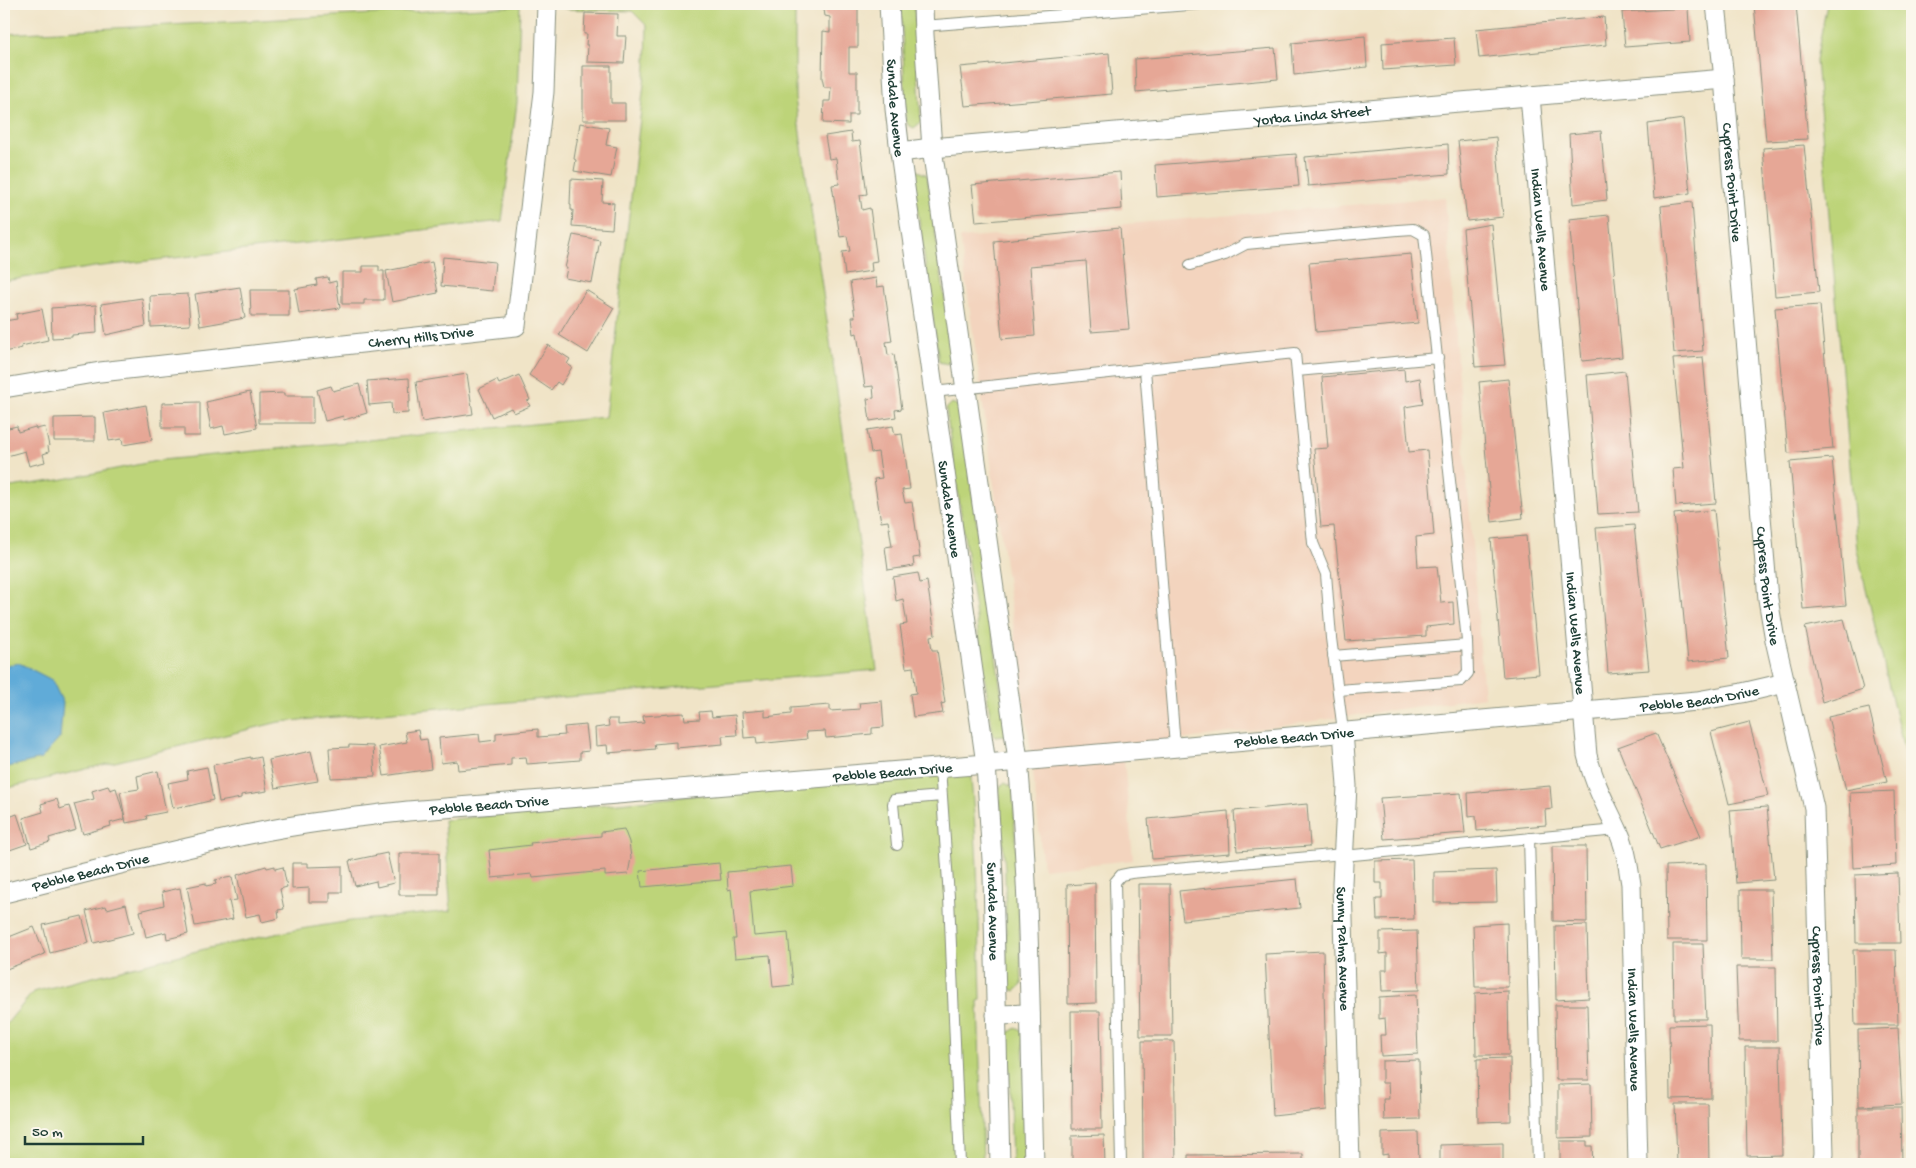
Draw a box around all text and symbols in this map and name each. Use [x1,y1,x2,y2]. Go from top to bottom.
street label: Sundale Avenue [881,58,908,158]
street label: Yorba Linda Street [1252,103,1373,131]
street label: Cypress Point Drive [1717,122,1745,243]
street label: Indian Wells Avenue [1525,168,1554,292]
street label: Cherry Hills Drive [367,324,475,353]
street label: Sundale Avenue [932,459,964,559]
street label: Cypress Point Drive [1751,526,1783,647]
street label: Indian Wells Avenue [1560,571,1589,696]
street label: Pebble Beach Drive [1638,682,1761,717]
street label: Pebble Beach Drive [1233,724,1355,753]
street label: Pebble Beach Drive [831,760,953,787]
street label: Pebble Beach Drive [428,793,550,820]
street label: Pebble Beach Drive [30,850,151,897]
street label: Sundale Avenue [981,862,1002,961]
street label: Sunny Palms Avenue [1331,886,1353,1011]
street label: Cypress Point Drive [1806,926,1828,1046]
street label: Indian Wells Avenue [1622,968,1643,1092]
scale bar [25,1113,142,1145]
text: 50 m [32,1124,63,1142]

